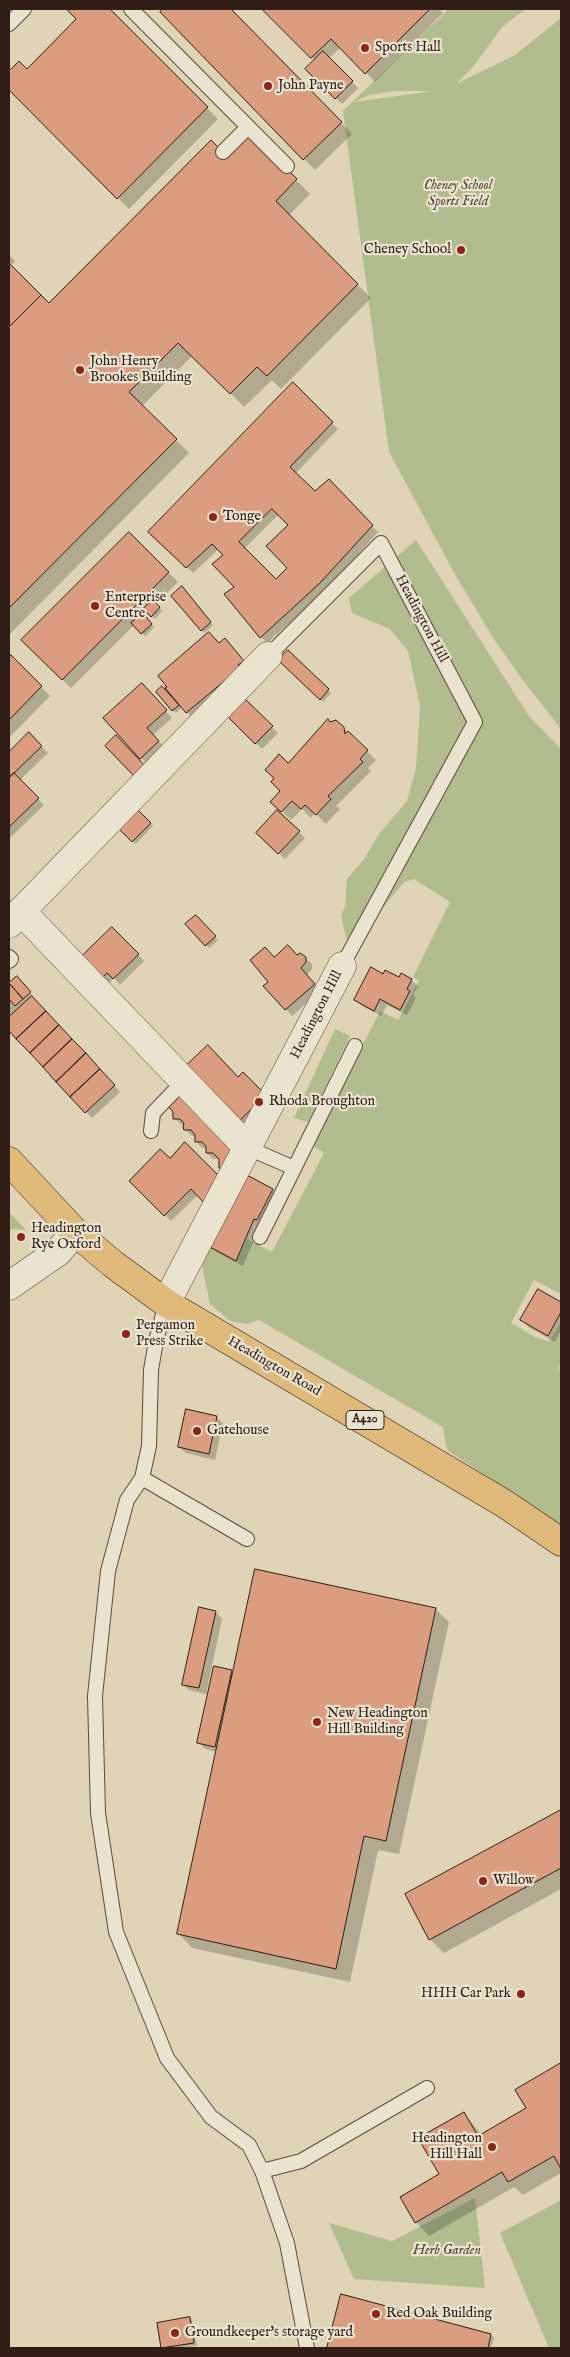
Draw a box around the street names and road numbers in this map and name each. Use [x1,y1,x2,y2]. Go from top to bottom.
street label: Headington Hill [391,572,451,666]
street label: Headington Hill [288,968,346,1062]
street label: Headington Road [224,1333,324,1401]
road number: A420 [346,1410,384,1430]

